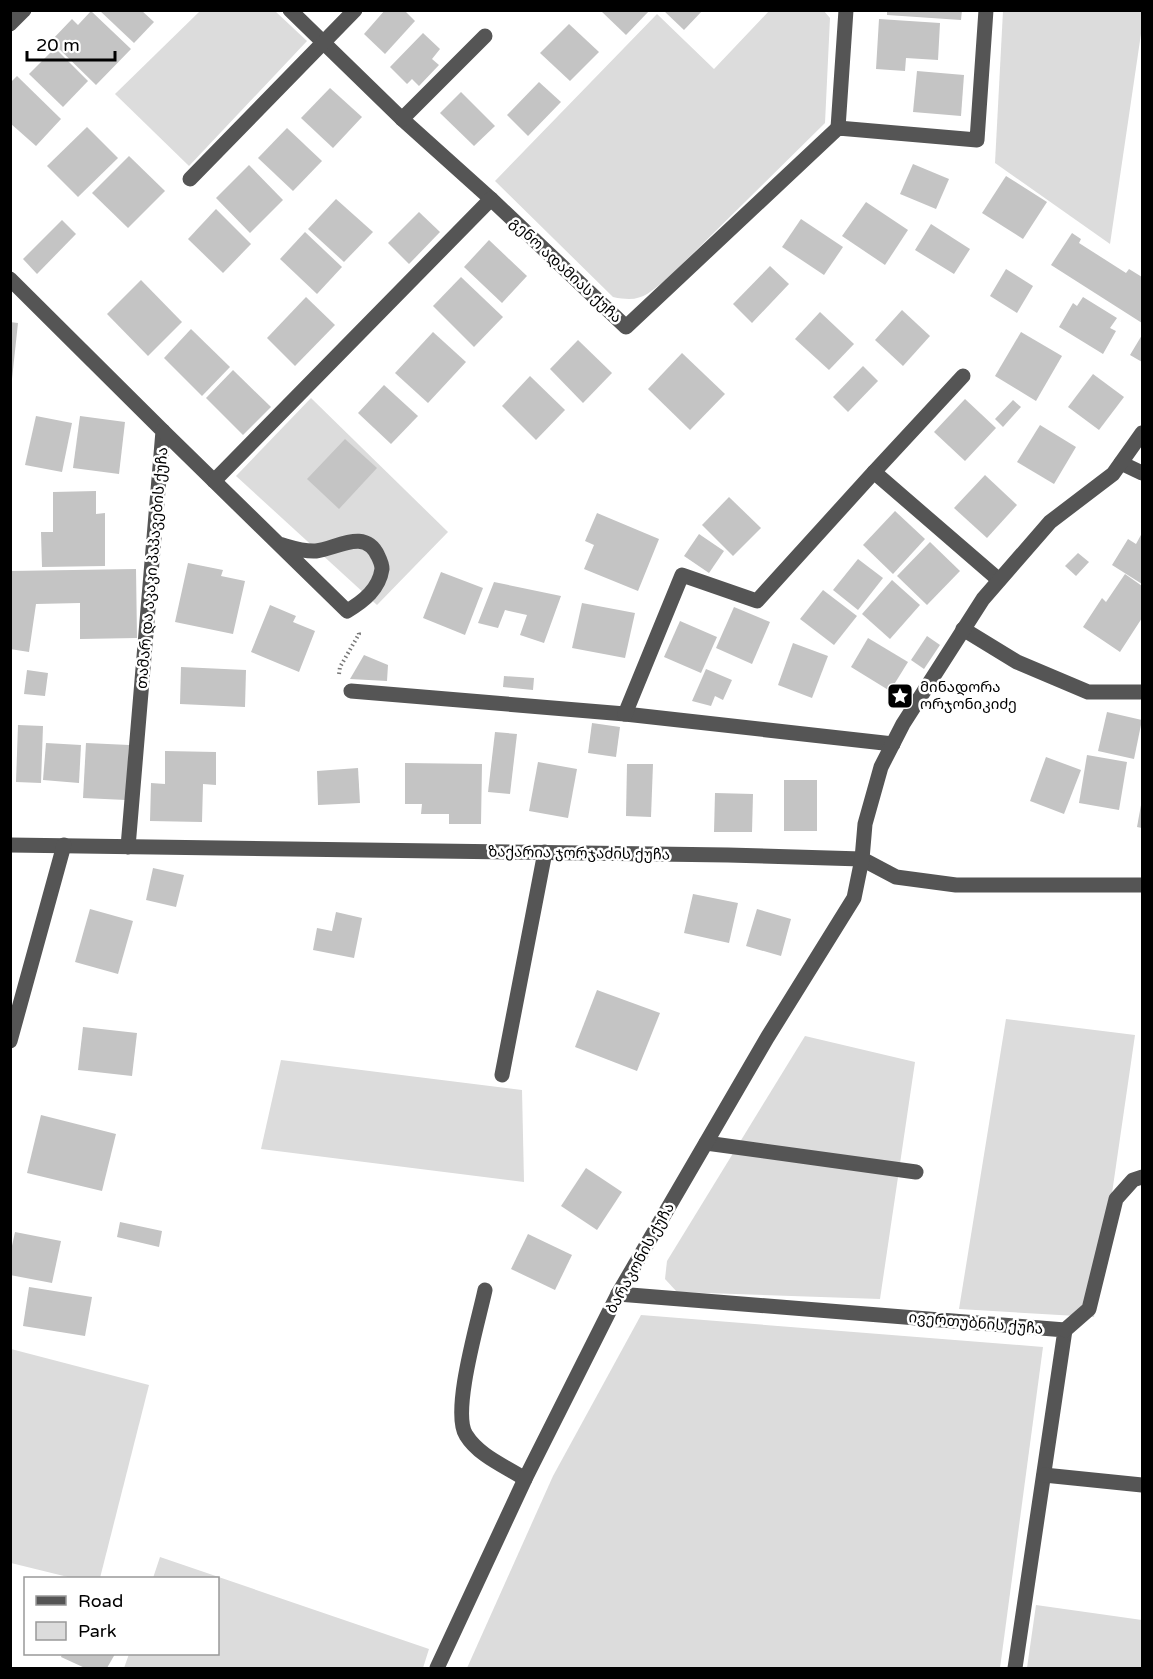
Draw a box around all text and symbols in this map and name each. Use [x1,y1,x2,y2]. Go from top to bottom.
scale bar [27,24,116,62]
text: 20 m [36,34,80,56]
street label: გენო ადამიას ქუჩა [506,213,626,327]
street label: თამარ და აკაკი პაპავების ქუჩა [132,446,172,690]
place label: მინადორა ორჯონიკიძე [920,678,1017,713]
place icon: მინადორა ორჯონიკიძე [885,681,915,711]
street label: ზაქარია ჯორჯაძის ქუჩა [488,842,670,864]
street label: ბარაკონის ქუჩა [602,1199,678,1317]
street label: ივერთუბნის ქუჩა [908,1308,1044,1338]
legend [24,1577,219,1655]
text: Road [78,1590,123,1612]
text: Park [78,1620,117,1642]

